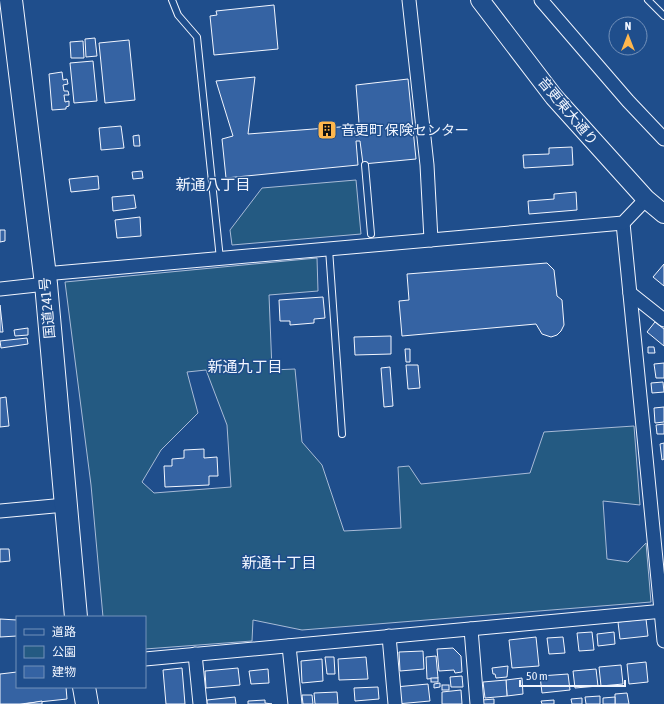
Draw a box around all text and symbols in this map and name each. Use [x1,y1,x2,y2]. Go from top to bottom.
north arrow [608,16,648,56]
text: N [625,20,631,32]
street label: 音更東大通り [535,74,601,148]
building icon: 音更町 保険センター [316,119,338,141]
place label: 音更町 保険センター [341,122,469,138]
district label: 新通八丁目 [175,176,251,193]
street label: 国道241号 [36,277,58,339]
district label: 新通九丁目 [207,358,283,375]
district label: 新通十丁目 [241,554,317,571]
legend [16,616,146,688]
text: 道路 [52,625,76,639]
text: 公園 [52,645,76,659]
scale bar [520,662,625,688]
text: 建物 [52,665,76,679]
text: 50 m [526,669,548,683]

